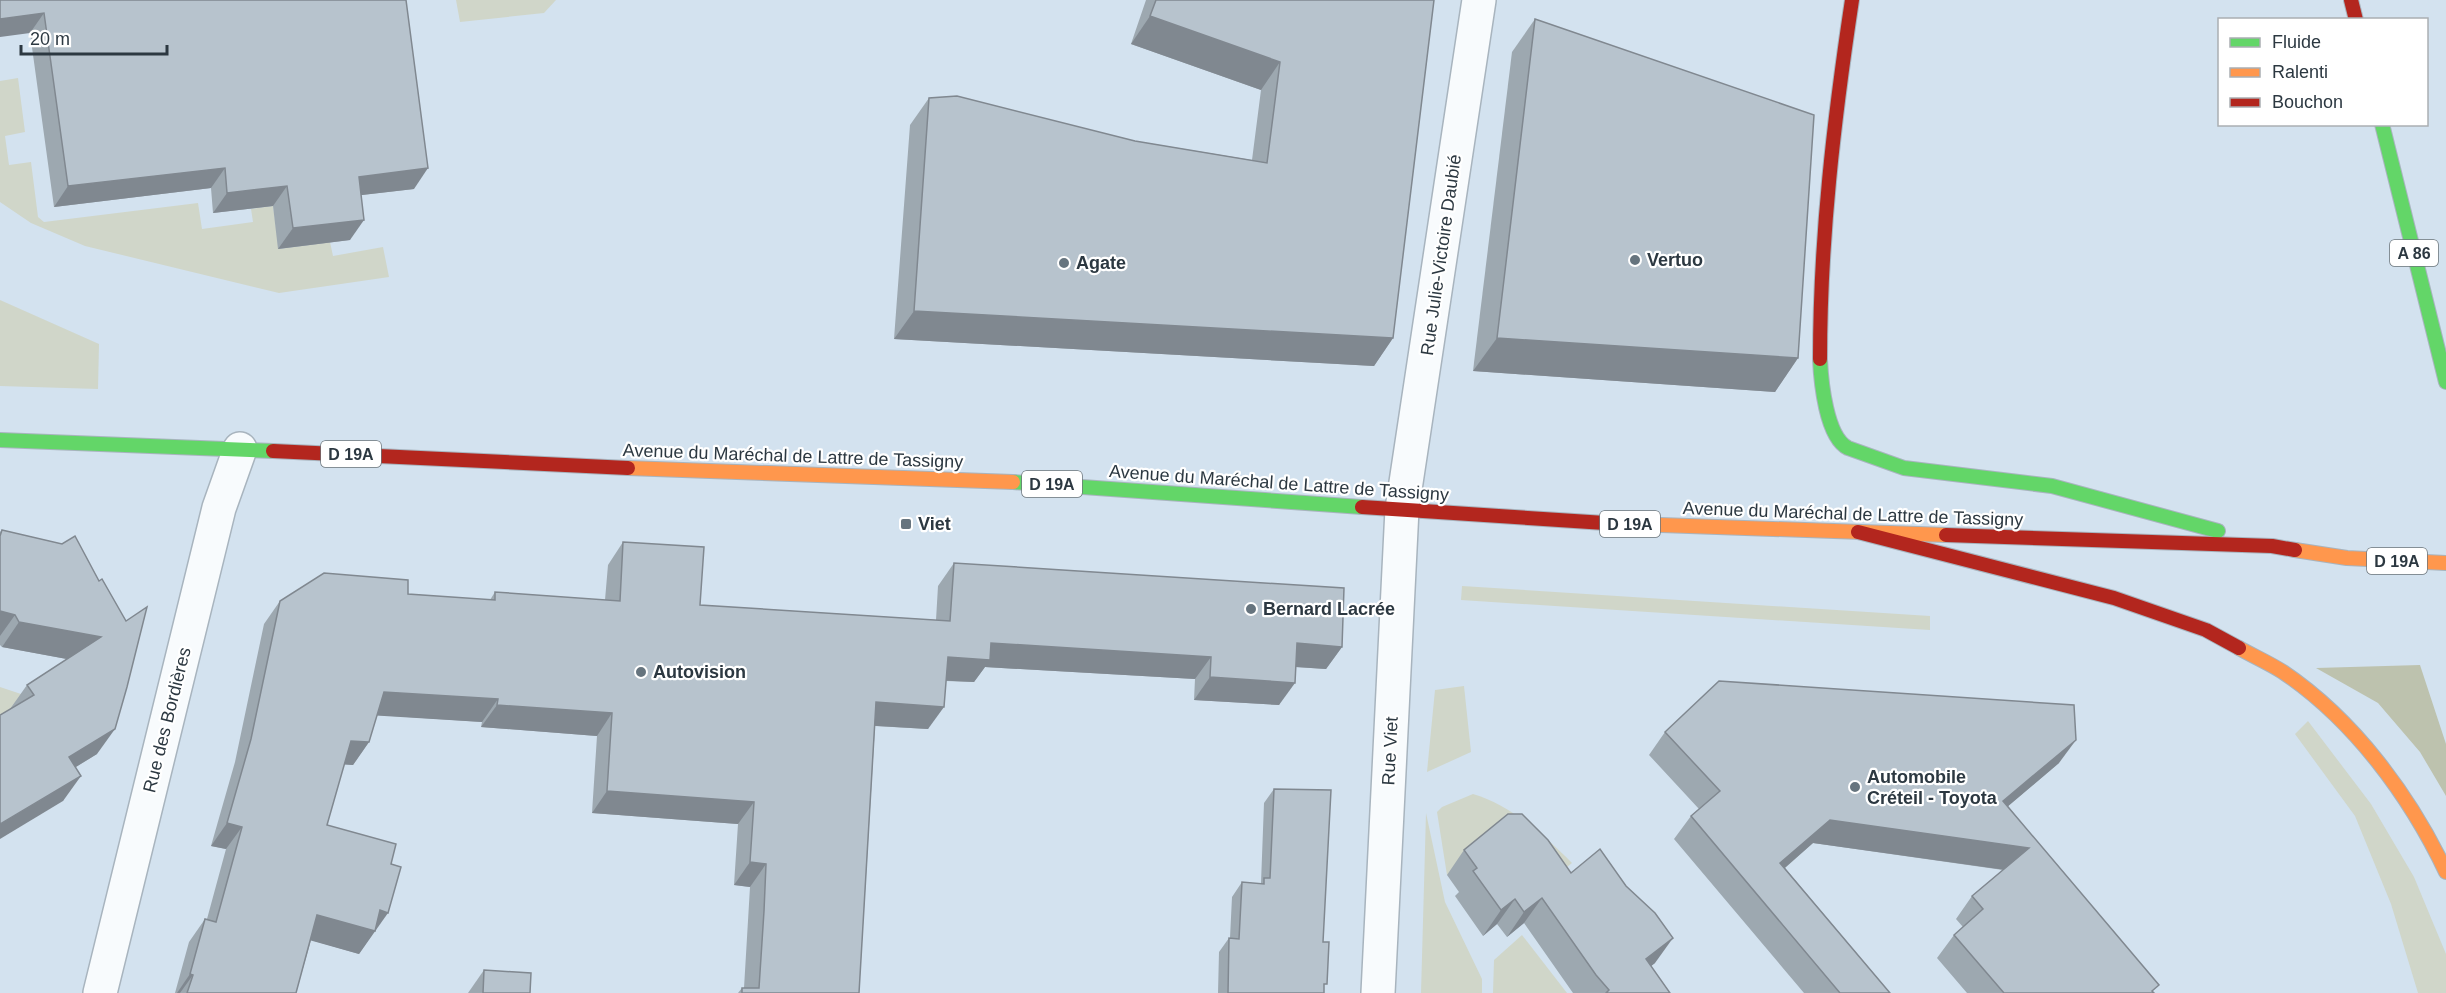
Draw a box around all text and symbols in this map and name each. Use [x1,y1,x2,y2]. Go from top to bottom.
scale bar [21,18,166,56]
legend [2218,18,2428,126]
text: 20 m [30,29,70,49]
text: Fluide [2272,32,2321,52]
text: Ralenti [2272,62,2328,82]
text: Bouchon [2272,92,2343,112]
street label: Rue Julie-Victoire Daubié [1417,153,1465,357]
road number: A 86 [2390,240,2438,266]
place label: Vertuo [1647,250,1703,270]
place label: Agate [1076,253,1126,273]
marker: Vertuo [1628,253,1642,267]
marker: Agate [1057,256,1071,270]
street label: Avenue du Maréchal de Lattre de Tassigny [622,440,964,472]
road number: D 19A [321,441,381,467]
street label: Avenue du Maréchal de Lattre de Tassigny [1108,461,1450,505]
road number: D 19A [1022,471,1082,497]
street label: Avenue du Maréchal de Lattre de Tassigny [1682,498,2024,530]
road number: D 19A [1600,511,1660,537]
place label: Viet [918,514,951,534]
marker: Viet [899,517,913,531]
road number: D 19A [2367,548,2427,574]
place label: Bernard Lacrée [1263,599,1395,619]
marker: Bernard Lacrée [1244,602,1258,616]
street label: Rue des Bordières [139,645,195,795]
place label: Autovision [653,662,746,682]
marker: Autovision [634,665,648,679]
street label: Rue Viet [1378,716,1402,786]
place label: Automobile Créteil - Toyota [1867,767,1998,808]
marker: Automobile Créteil - Toyota [1848,780,1862,794]

